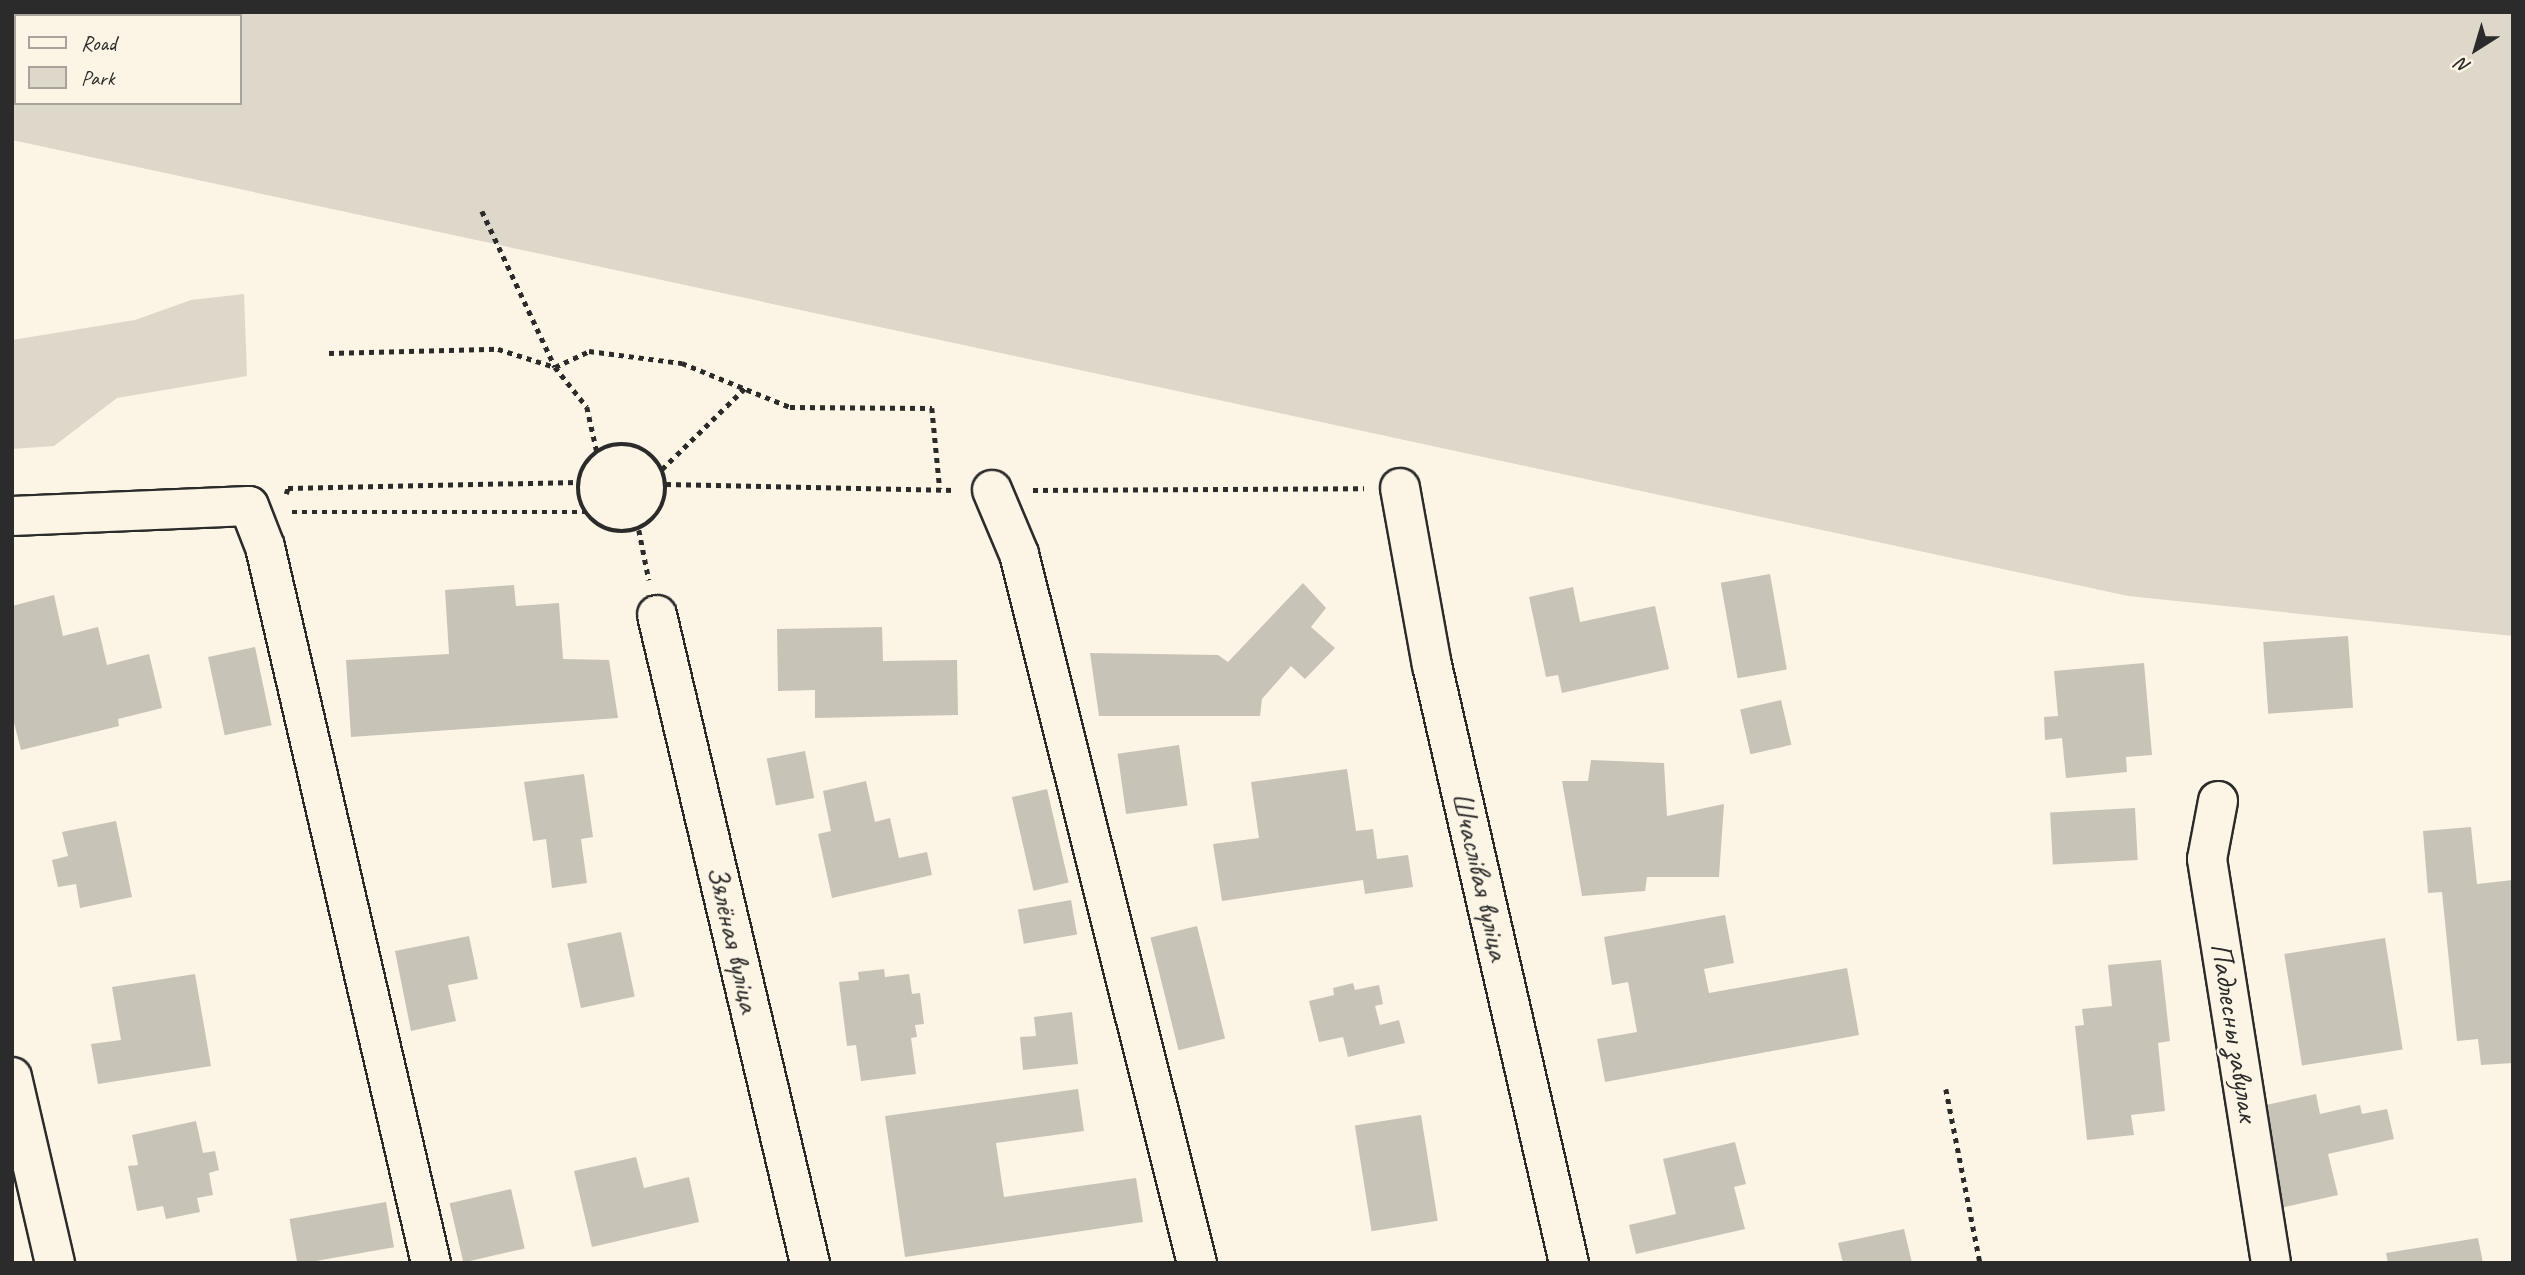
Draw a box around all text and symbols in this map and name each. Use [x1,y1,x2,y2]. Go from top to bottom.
legend [14,14,242,105]
north arrow [2441,14,2511,84]
text: Road [81,30,116,56]
text: N [2451,53,2475,79]
text: Park [81,65,114,91]
street label: Шчаслівая вуліца [1444,789,1518,963]
street label: Зялёная вуліца [700,862,768,1016]
street label: Падлесны завулак [2203,940,2267,1124]

